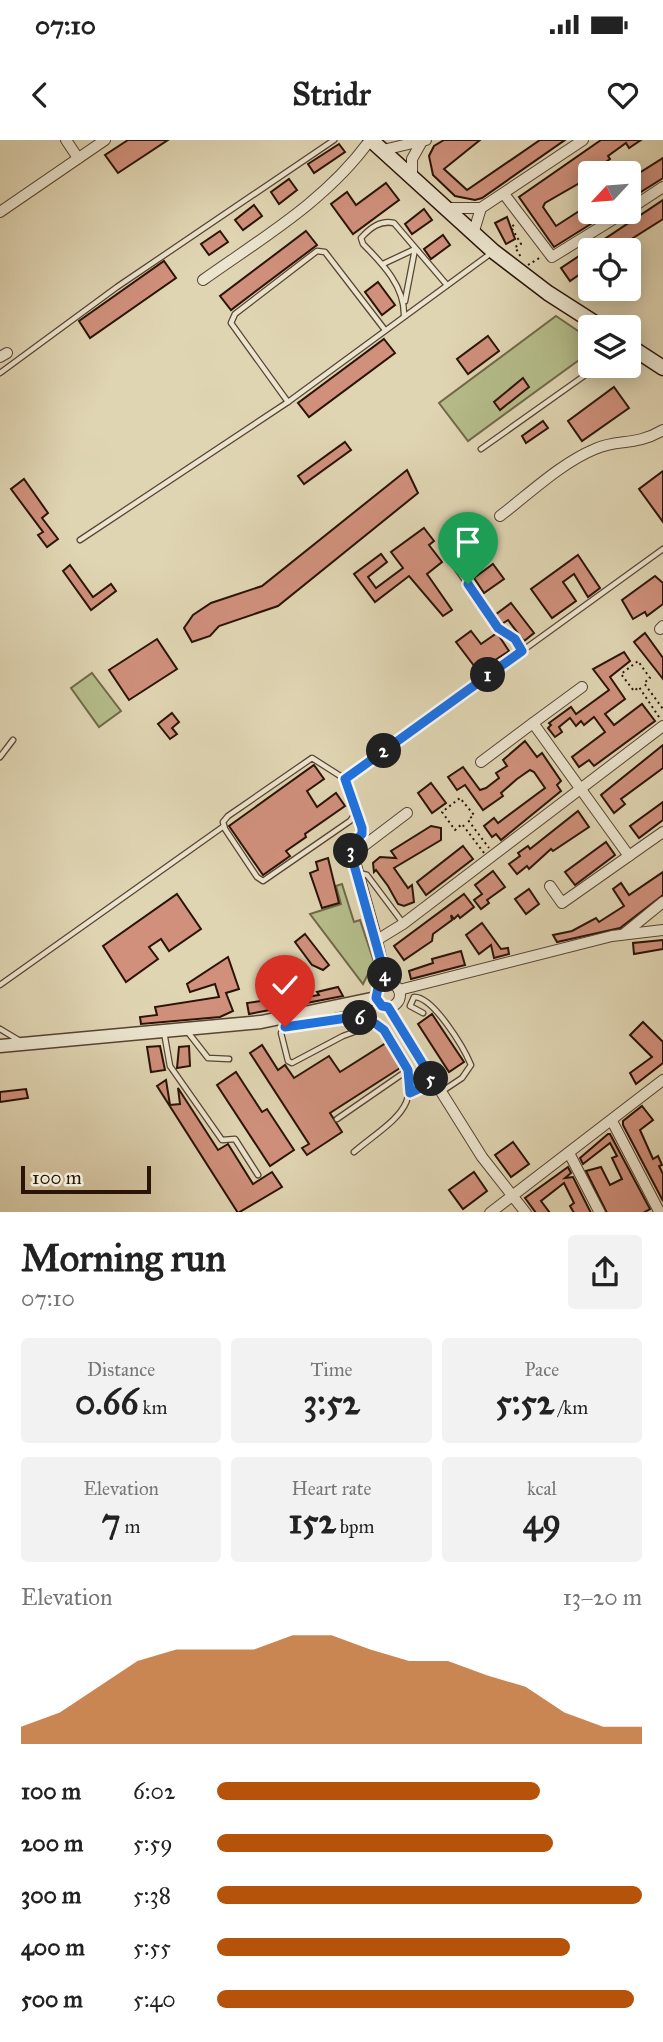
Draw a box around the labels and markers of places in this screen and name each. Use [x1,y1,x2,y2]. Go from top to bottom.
pin [438,512,498,584]
pin: 1 [470,658,505,692]
pin: 2 [366,734,402,768]
pin: 3 [334,834,368,868]
pin [255,955,315,1027]
pin: 4 [368,958,402,992]
pin: 6 [342,1000,378,1036]
pin: 5 [414,1062,448,1096]

